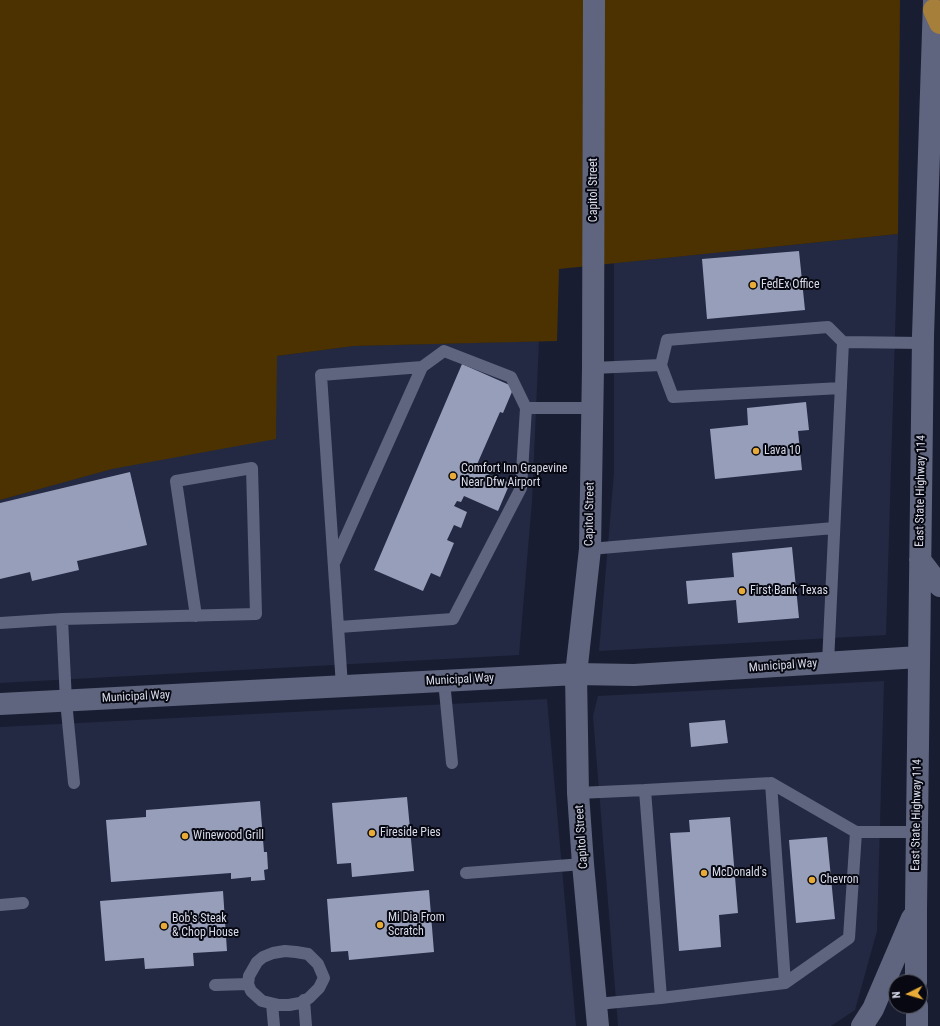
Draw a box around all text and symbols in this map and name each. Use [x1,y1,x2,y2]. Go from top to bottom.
street label: Capitol Street [587,158,601,222]
place label: FedEx Office [761,278,820,292]
marker: FedEx Office [748,280,758,290]
street label: East State Highway 114 [913,435,929,547]
place label: Lava 10 [764,444,801,458]
marker: Lava 10 [751,446,761,456]
place label: Comfort Inn Grapevine Near Dfw Airport [461,462,567,490]
marker: Comfort Inn Grapevine Near Dfw Airport [448,471,458,481]
street label: Capitol Street [582,482,598,546]
place label: First Bank Texas [750,584,828,598]
marker: First Bank Texas [737,586,747,596]
street label: Municipal Way [748,656,818,676]
street label: Municipal Way [425,671,495,689]
street label: Municipal Way [101,688,171,706]
street label: East State Highway 114 [909,759,925,871]
street label: Capitol Street [573,804,591,870]
place label: Fireside Pies [380,826,441,840]
marker: Fireside Pies [367,828,377,838]
place label: Winewood Grill [193,829,264,843]
marker: Winewood Grill [180,831,190,841]
place label: McDonald's [712,866,767,880]
marker: McDonald's [699,868,709,878]
place label: Chevron [820,873,859,887]
marker: Chevron [807,875,817,885]
place label: Mi Dia From Scratch [388,911,445,939]
place label: Bob's Steak & Chop House [172,912,239,940]
marker: Mi Dia From Scratch [375,920,385,930]
marker: Bob's Steak & Chop House [159,921,169,931]
north arrow [888,974,928,1014]
text: N [890,991,903,999]

